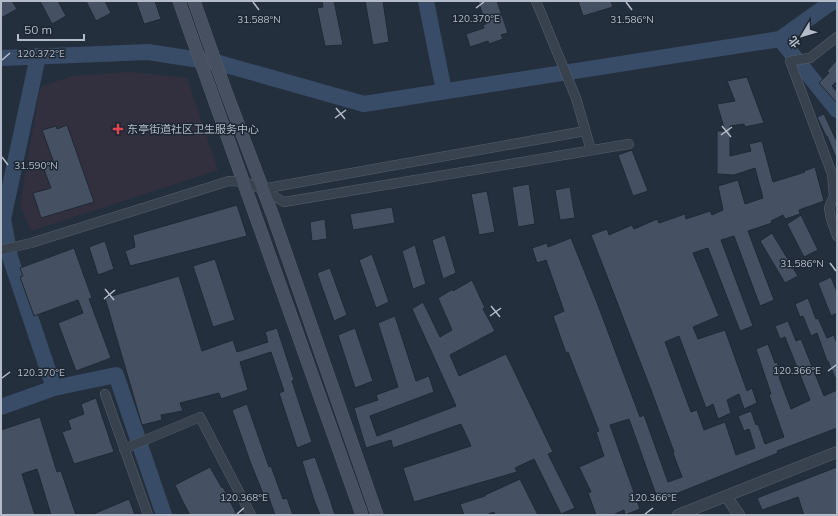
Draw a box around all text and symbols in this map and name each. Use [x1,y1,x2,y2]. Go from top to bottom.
text: 120.370°E [452,12,500,25]
text: 31.588°N [237,13,281,26]
text: 31.586°N [610,13,654,26]
scale bar [18,16,84,42]
north arrow [782,16,822,56]
text: 50 m [24,22,52,37]
text: 北 [785,34,803,51]
text: 120.372°E [17,47,65,60]
place label: 东亭街道社区卫生服务中心 [127,122,259,136]
marker: 东亭街道社区卫生服务中心 [112,123,124,135]
text: 31.590°N [14,159,58,172]
text: 31.586°N [780,257,824,270]
text: 120.366°E [773,364,821,377]
text: 120.370°E [17,366,65,379]
text: 120.368°E [220,491,268,504]
text: 120.366°E [629,491,677,504]

